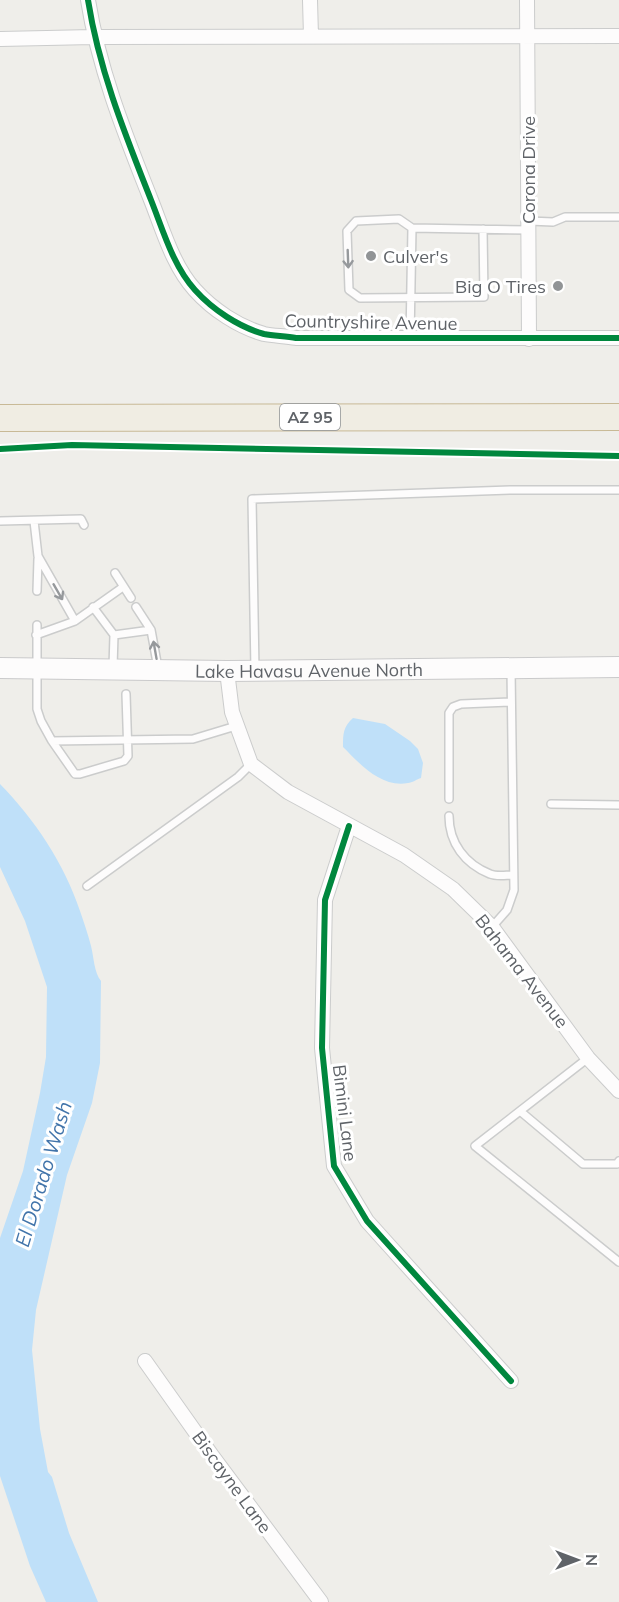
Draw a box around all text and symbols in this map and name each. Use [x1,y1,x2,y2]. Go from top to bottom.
street label: Corona Drive [517,116,540,224]
place label: Culver's [383,245,449,268]
one-way arrow [342,249,354,269]
marker: Culver's [364,249,378,263]
place label: Big O Tires [455,275,546,298]
marker: Big O Tires [551,279,565,293]
street label: Countryshire Avenue [284,309,458,335]
road number: AZ 95 [280,404,340,430]
one-way arrow [52,583,64,600]
one-way arrow [149,641,160,661]
street label: Lake Havasu Avenue North [195,658,423,683]
street label: Bahama Avenue [470,909,574,1033]
street label: Bimini Lane [328,1063,362,1163]
water label: El Dorado Wash [9,1098,77,1250]
street label: Biscayne Lane [187,1426,277,1538]
north arrow [547,1530,607,1590]
text: N [582,1554,602,1566]

